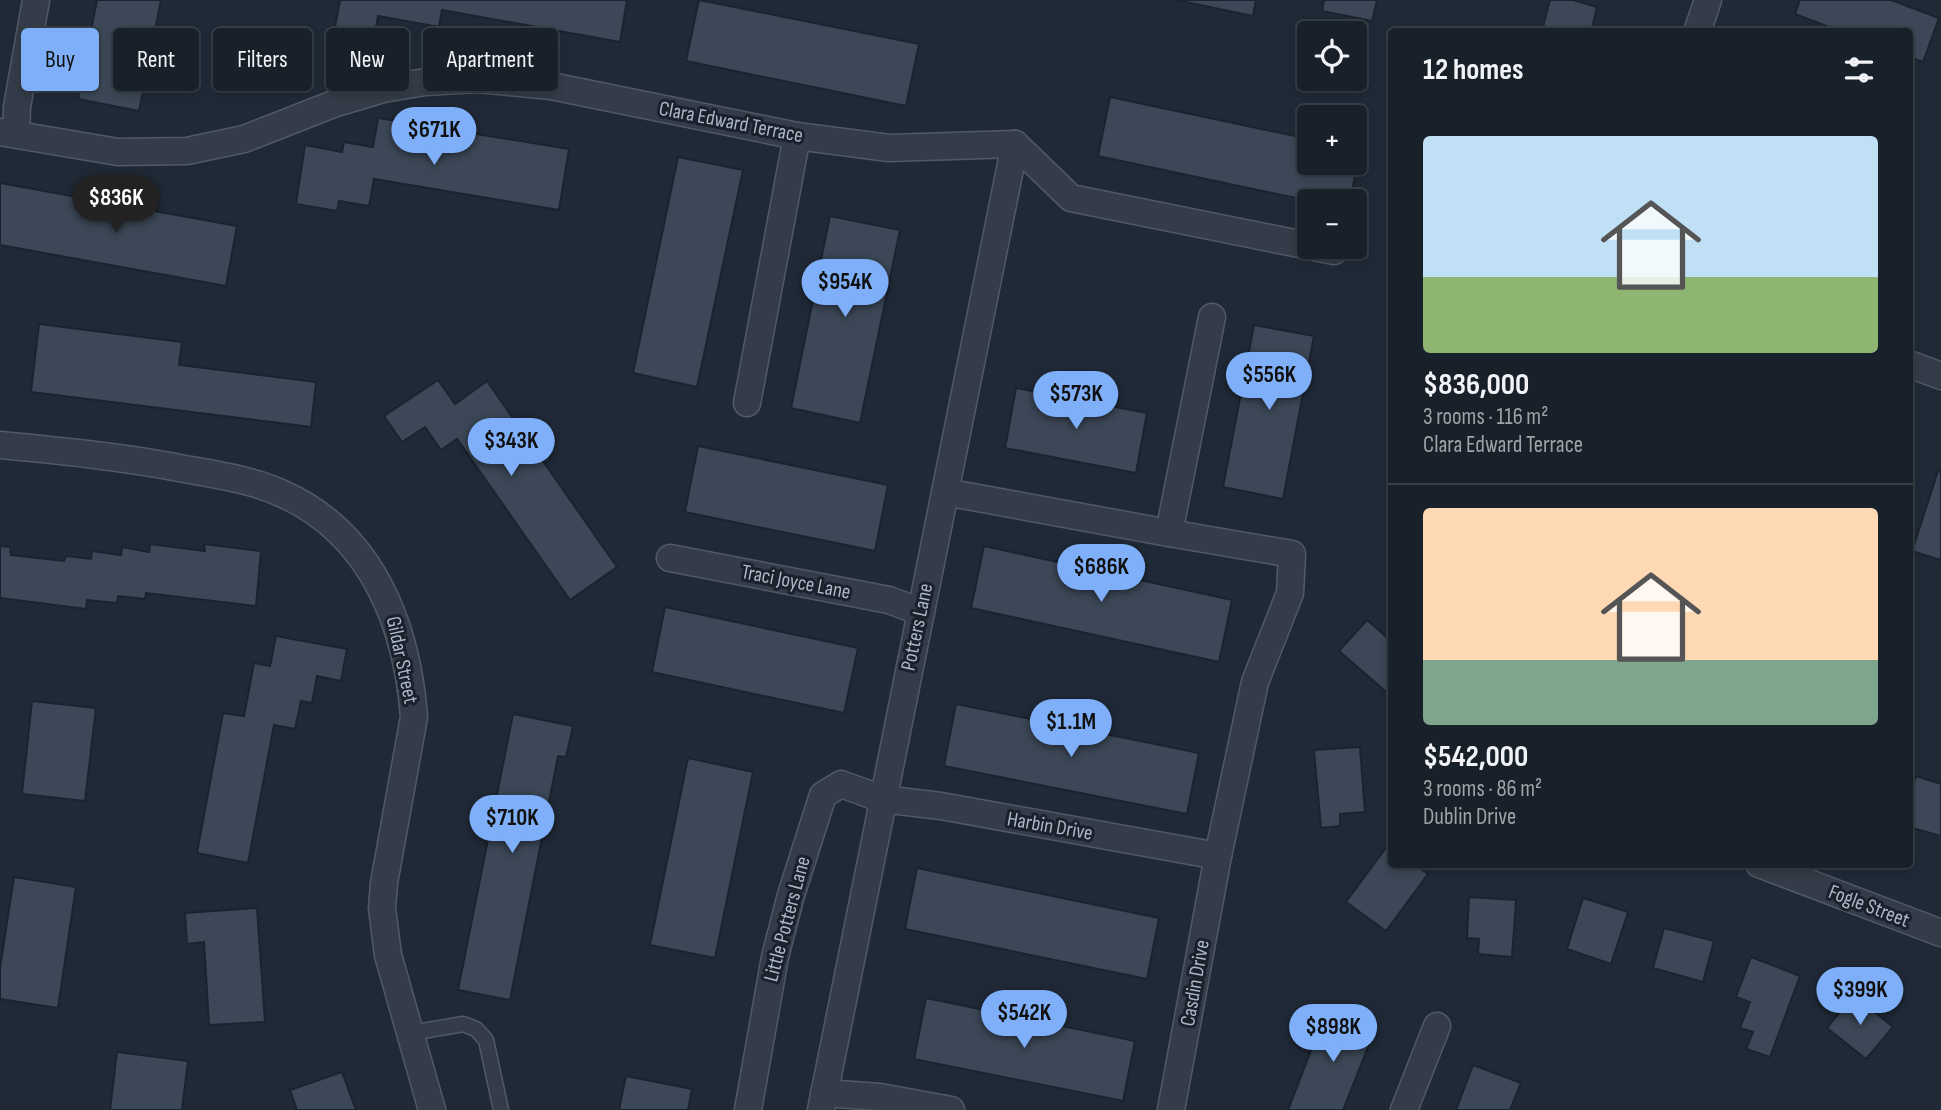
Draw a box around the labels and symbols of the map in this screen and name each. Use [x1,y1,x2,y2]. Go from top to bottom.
street label: Clara Edward Terrace [657,96,805,148]
pin: $671K [385,108,483,167]
pin: $836K [67,176,165,235]
pin: $954K [796,260,894,319]
pin: $556K [1220,352,1318,412]
pin: $573K [1027,372,1125,431]
pin: $343K [462,419,560,478]
pin: $686K [1052,544,1150,604]
street label: Traci Joyce Lane [739,559,853,605]
street label: Potters Lane [896,581,938,673]
street label: Gildar Street [381,614,423,706]
pin: $1.1M [1022,700,1120,759]
pin: $710K [463,796,561,855]
street label: Harbin Drive [1005,806,1095,846]
street label: Little Potters Lane [758,854,816,984]
street label: Fogle Street [1825,879,1913,933]
street label: Casdin Drive [1175,938,1215,1028]
pin: $399K [1811,968,1909,1027]
pin: $542K [975,990,1073,1050]
pin: $898K [1284,1004,1382,1064]

